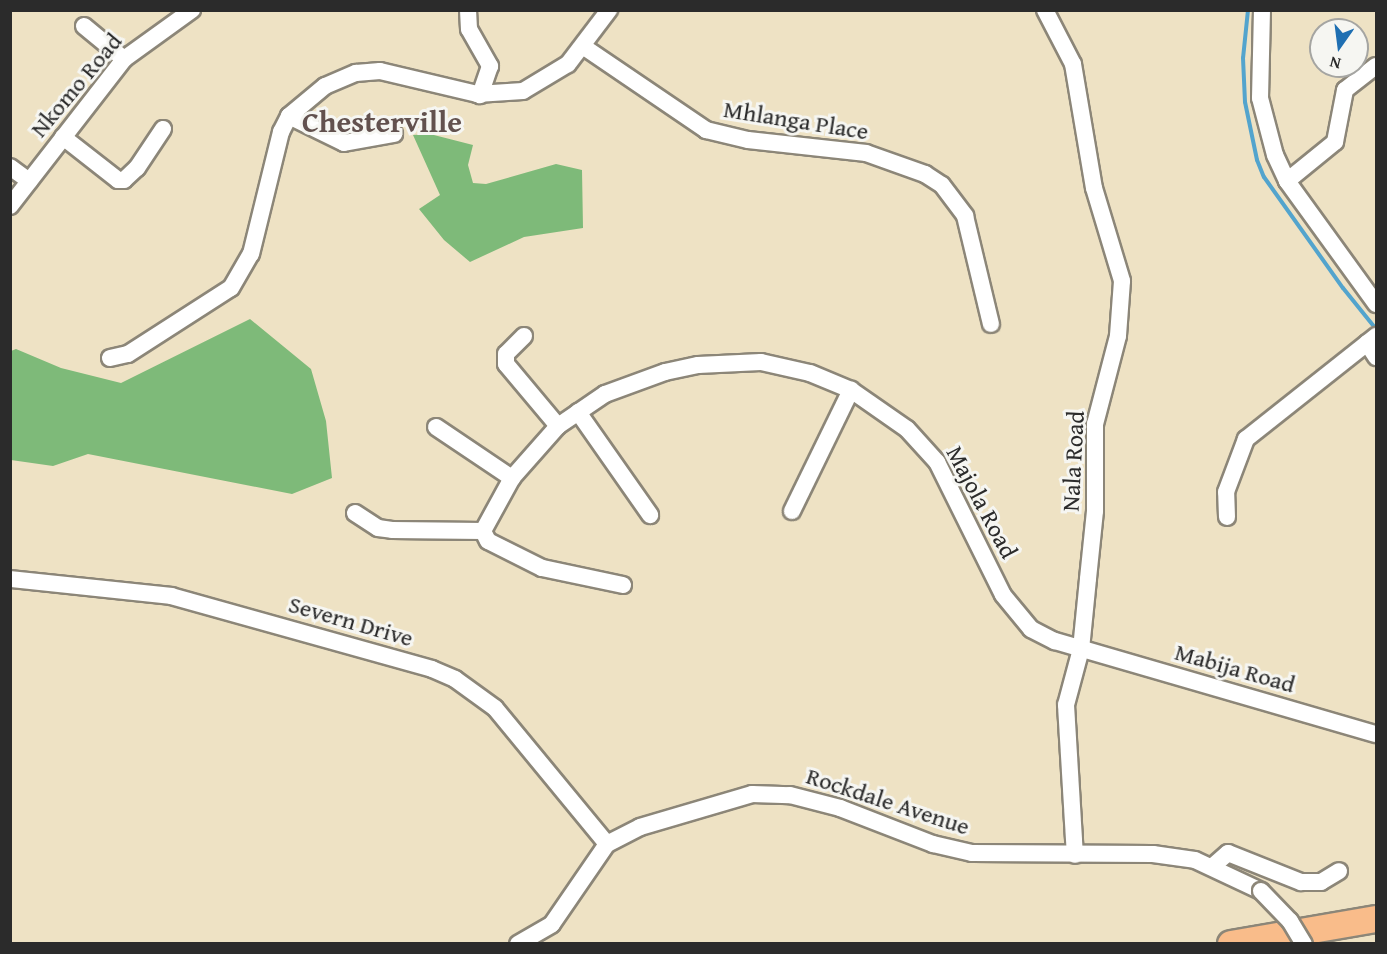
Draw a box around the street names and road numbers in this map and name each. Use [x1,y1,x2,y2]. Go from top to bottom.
street label: Nkomo Road [24,27,128,143]
street label: Mhlanga Place [722,94,870,146]
street label: Nala Road [1056,410,1090,512]
street label: Majola Road [940,441,1024,563]
street label: Severn Drive [285,590,417,652]
street label: Mabija Road [1172,637,1298,699]
street label: Rockdale Avenue [803,761,973,841]

